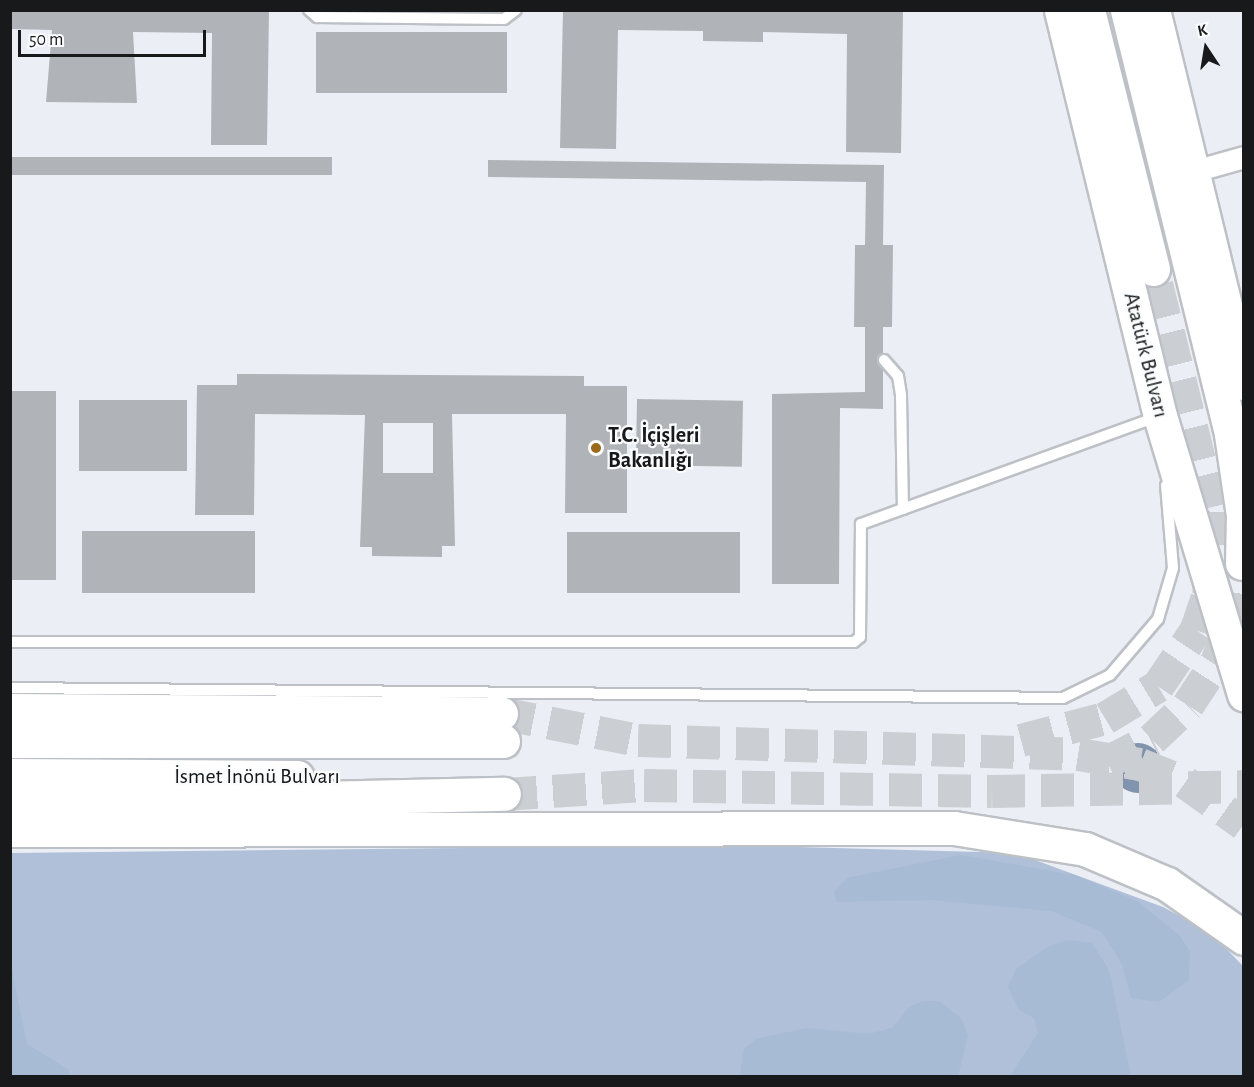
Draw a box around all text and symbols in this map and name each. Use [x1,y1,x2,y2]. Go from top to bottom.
scale bar [21,18,208,56]
north arrow [1176,18,1236,78]
text: K [1196,22,1208,39]
text: 50 m [29,31,63,49]
street label: Atatürk Bulvarı [1118,290,1174,420]
place label: T.C. İçişleri Bakanlığı [608,422,699,474]
marker: T.C. İçişleri Bakanlığı [589,441,603,455]
street label: İsmet İnönü Bulvarı [174,764,340,790]

